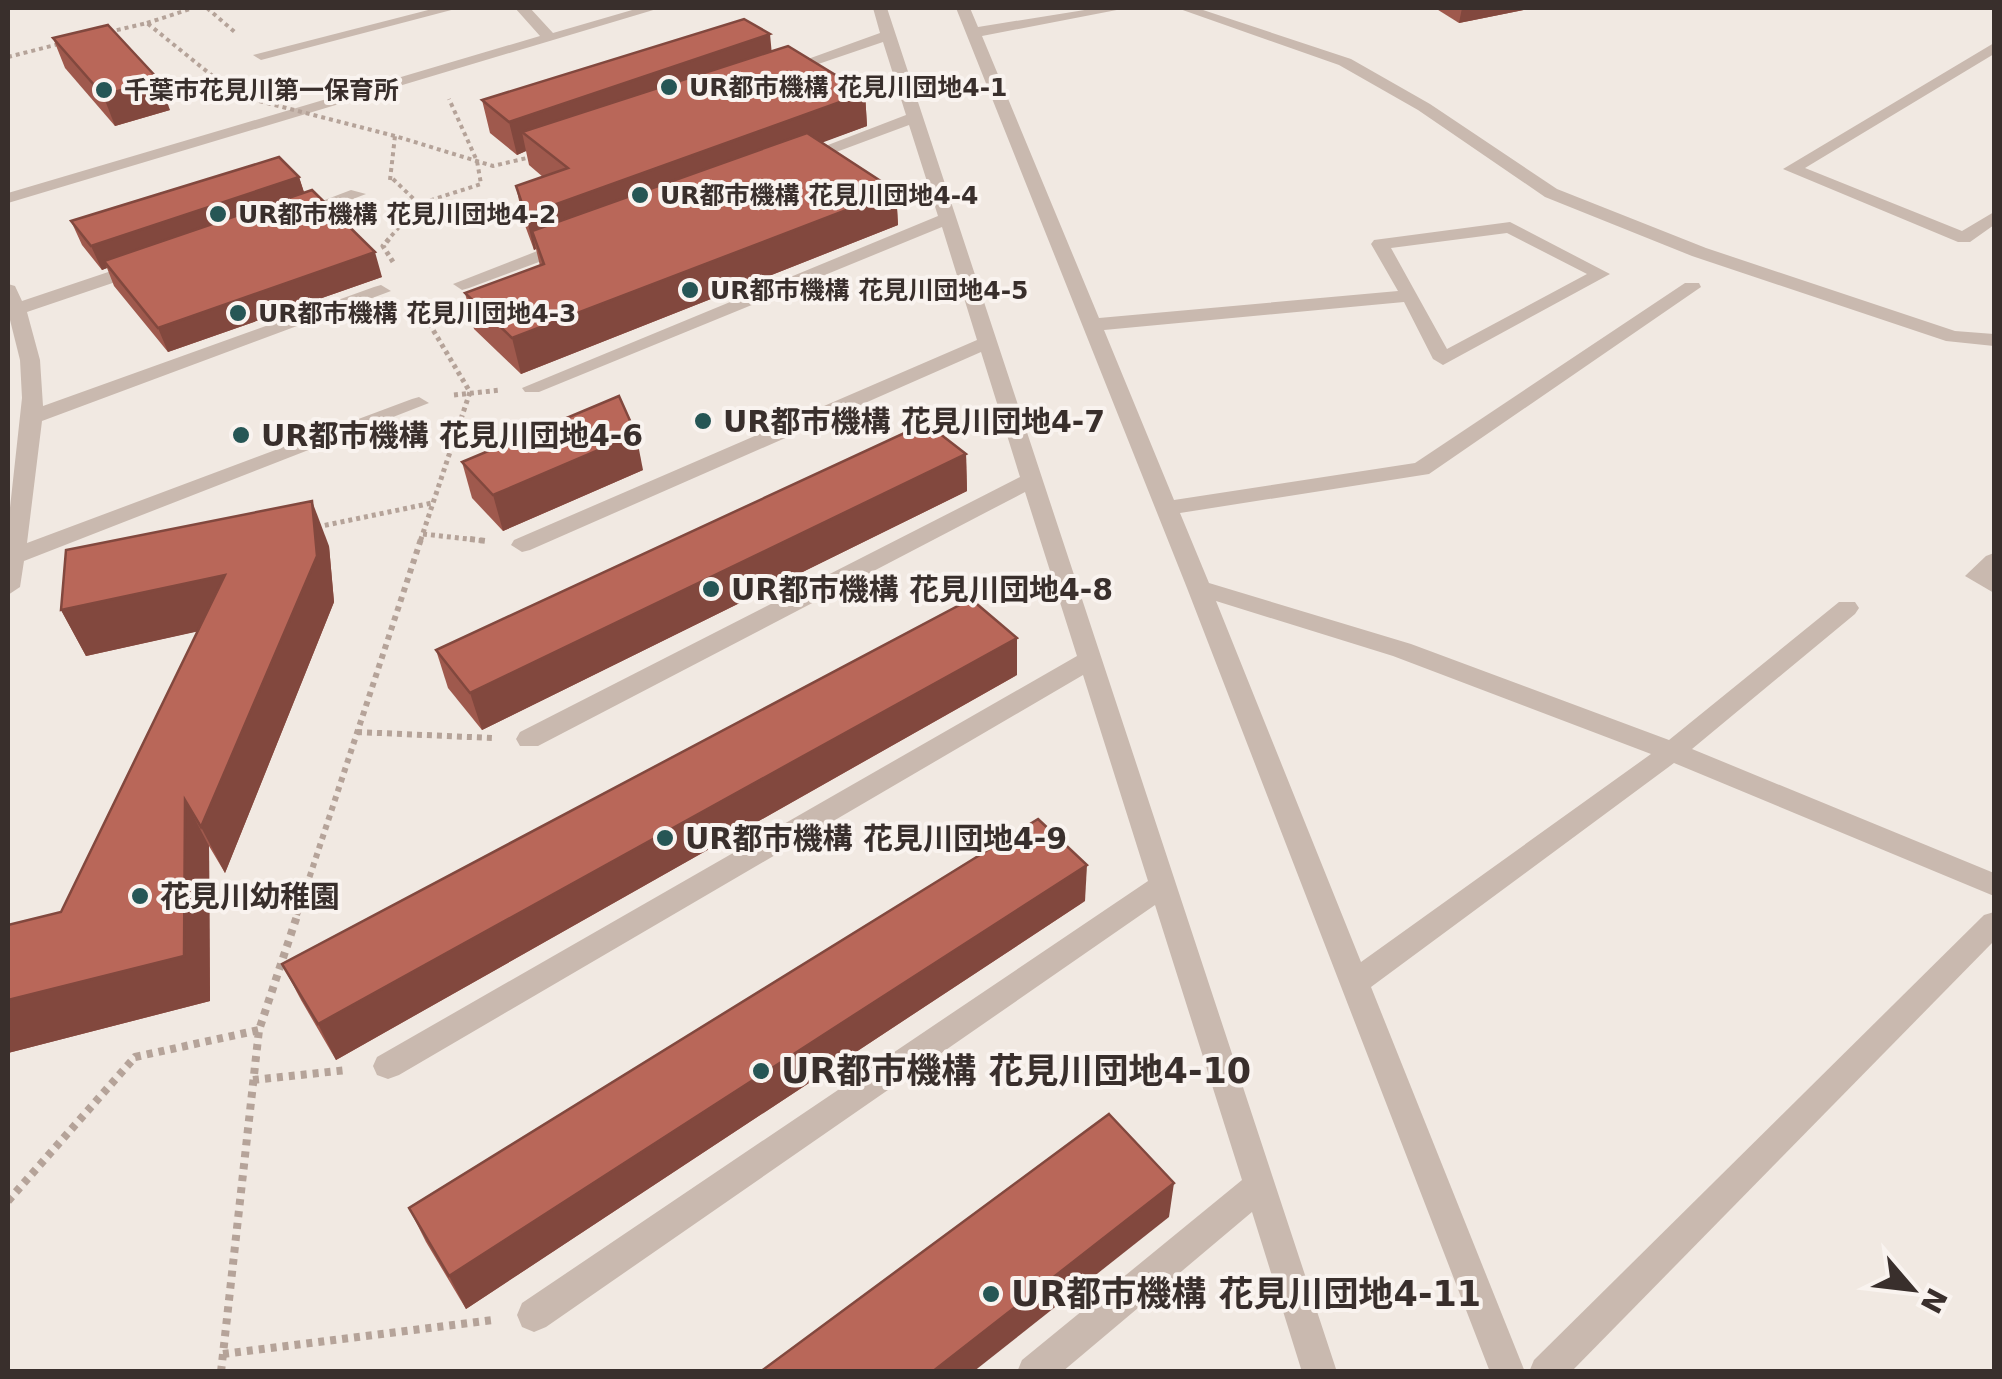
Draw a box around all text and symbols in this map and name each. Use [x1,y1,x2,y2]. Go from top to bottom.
place label: UR都市機構 花見川団地4-1 [689,73,1007,102]
place label: 千葉市花見川第一保育所 [124,76,399,105]
marker: UR都市機構 花見川団地4-1 [658,76,680,98]
marker: 千葉市花見川第一保育所 [93,79,115,101]
place label: UR都市機構 花見川団地4-4 [660,181,978,210]
marker: UR都市機構 花見川団地4-4 [629,184,651,206]
place label: UR都市機構 花見川団地4-2 [238,200,556,229]
marker: UR都市機構 花見川団地4-2 [207,203,229,225]
place label: UR都市機構 花見川団地4-5 [710,276,1028,305]
marker: UR都市機構 花見川団地4-5 [679,279,701,301]
place label: UR都市機構 花見川団地4-3 [258,299,576,328]
marker: UR都市機構 花見川団地4-3 [227,302,249,324]
place label: UR都市機構 花見川団地4-7 [723,404,1105,439]
marker: UR都市機構 花見川団地4-7 [692,410,714,432]
place label: UR都市機構 花見川団地4-6 [261,418,643,453]
marker: UR都市機構 花見川団地4-6 [230,424,252,446]
place label: UR都市機構 花見川団地4-8 [731,572,1113,607]
marker: UR都市機構 花見川団地4-8 [700,578,722,600]
place label: UR都市機構 花見川団地4-9 [685,821,1067,856]
marker: UR都市機構 花見川団地4-9 [654,827,676,849]
place label: 花見川幼稚園 [160,879,340,914]
marker: 花見川幼稚園 [129,885,151,907]
place label: UR都市機構 花見川団地4-10 [781,1051,1251,1091]
marker: UR都市機構 花見川団地4-10 [750,1060,772,1082]
north arrow [1862,1239,1962,1339]
place label: UR都市機構 花見川団地4-11 [1011,1274,1481,1314]
text: N [1914,1282,1954,1319]
marker: UR都市機構 花見川団地4-11 [980,1283,1002,1305]

